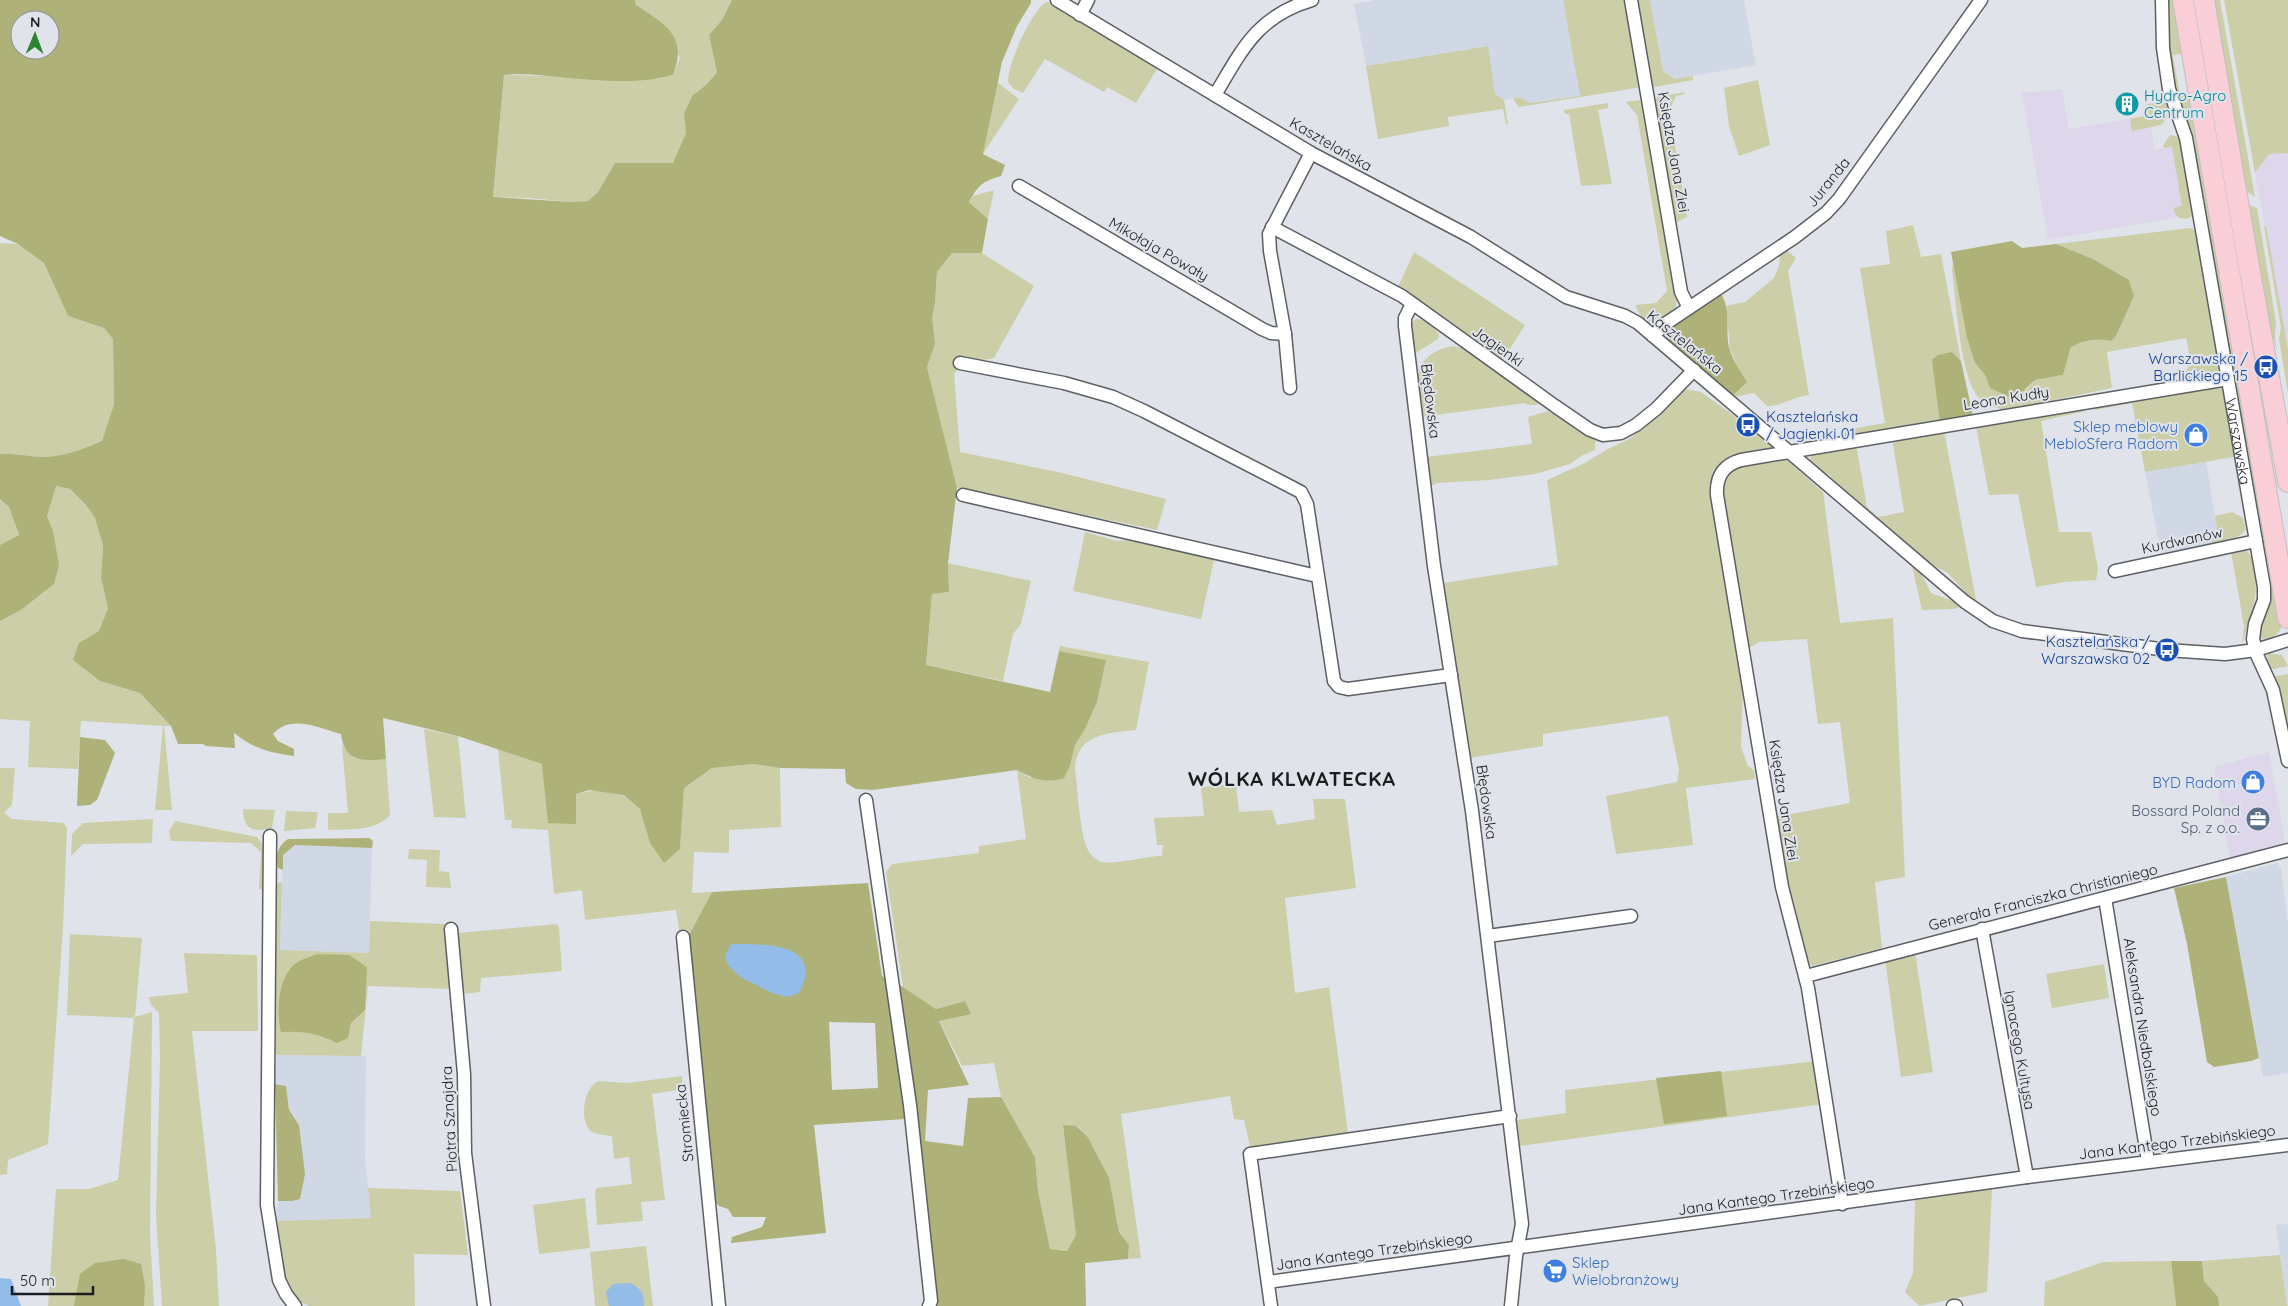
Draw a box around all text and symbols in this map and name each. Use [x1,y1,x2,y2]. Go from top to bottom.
north arrow [10,10,60,60]
text: N [30,13,41,31]
place label: Hydro-Agro Centrum [2144,86,2226,122]
street label: Księdza Jana Ziei [1654,90,1694,214]
building icon: Hydro-Agro Centrum [2114,91,2140,117]
street label: Kasztelańska [1286,113,1376,175]
street label: Juranda [1802,153,1854,211]
street label: Mikołaja Powały [1106,213,1212,285]
street label: Kasztelańska [1643,306,1727,378]
street label: Jagienki [1469,321,1527,371]
place label: Warszawska / Barlickiego 15 [2148,349,2248,385]
bus stop icon: Warszawska / Barlickiego 15 [2253,354,2279,380]
street label: Błędowska [1417,363,1445,439]
street label: Leona Kudły [1962,382,2050,414]
street label: Warszawska [2222,396,2256,486]
place label: Kasztelańska / Jagienki 01 [1766,407,1858,443]
bus stop icon: Kasztelańska / Jagienki 01 [1735,412,1761,438]
place label: Sklep meblowy MebloSfera Radom [2044,417,2178,453]
shop icon: Sklep meblowy MebloSfera Radom [2183,422,2209,448]
street label: Kurdwanów [2140,522,2224,558]
place label: Kasztelańska / Warszawska 02 [2041,632,2150,668]
bus stop icon: Kasztelańska / Warszawska 02 [2154,637,2180,663]
street label: Księdza Jana Ziei [1765,738,1803,862]
street label: Błędowska [1472,763,1502,841]
district label: WÓLKA KLWATECKA [1188,766,1396,791]
shop icon: BYD Radom [2240,769,2266,795]
place label: BYD Radom [2152,773,2236,792]
place label: Bossard Poland Sp. z o.o. [2131,801,2240,837]
office icon: Bossard Poland Sp. z o.o. [2245,806,2271,832]
street label: Generała Franciszka Christianiego [1926,859,2160,935]
street label: Aleksandra Niedbalskiego [2120,936,2166,1118]
street label: Ignacego Kultysa [2000,989,2040,1111]
street label: Piotra Sznajdra [437,1065,461,1173]
street label: Stromiecka [670,1083,698,1163]
street label: Jana Kantego Trzebińskiego [2077,1120,2277,1164]
street label: Jana Kantego Trzebińskiego [1677,1173,1875,1219]
street label: Jana Kantego Trzebińskiego [1275,1228,1473,1274]
place label: Sklep Wielobranżowy [1572,1253,1679,1289]
supermarket icon: Sklep Wielobranżowy [1542,1258,1568,1284]
scale bar [12,1264,94,1296]
text: 50 m [20,1271,55,1290]

